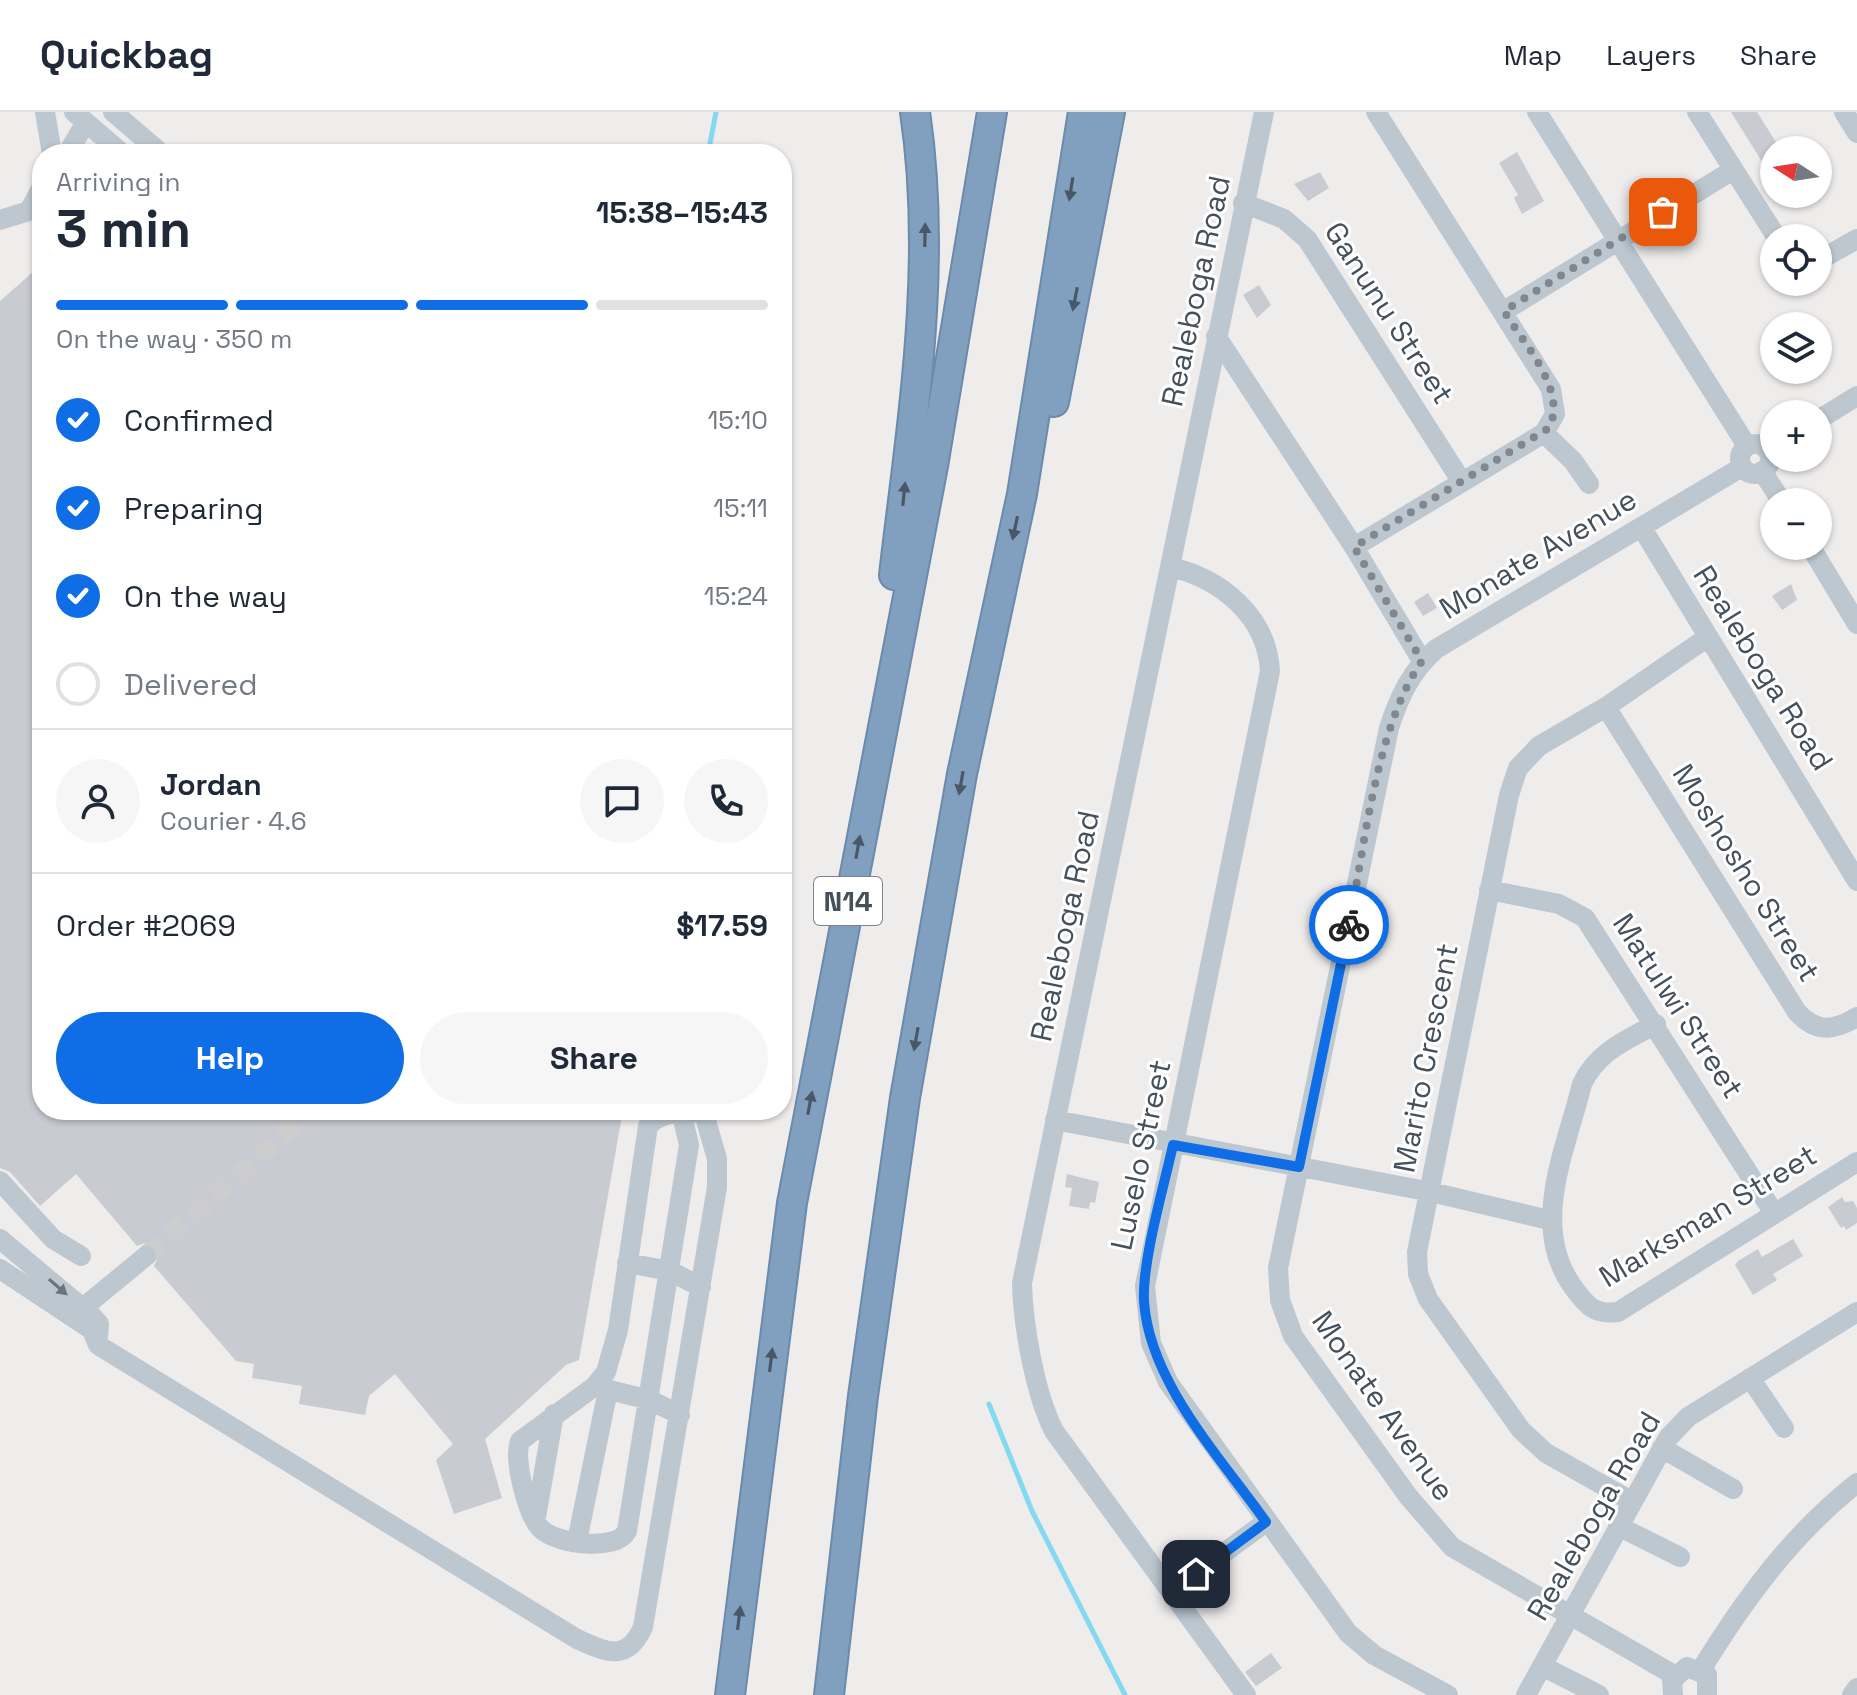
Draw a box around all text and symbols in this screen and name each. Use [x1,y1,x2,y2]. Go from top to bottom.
text: Quickbag [40,31,213,79]
text: Map [1504,37,1562,73]
text: Layers [1606,37,1696,73]
text: Share [1740,37,1817,73]
north arrow [1760,136,1832,208]
map controls [1760,136,1832,560]
text: Arriving in [56,165,180,199]
street label: Realeboga Road [1152,172,1239,410]
one-way arrow [1064,177,1076,202]
pin [1629,178,1697,246]
icon: bag [1641,190,1685,234]
text: 15:38–15:43 [596,193,768,232]
text: 3 min [56,196,191,262]
street label: Ganunu Street [1316,214,1463,411]
one-way arrow [919,222,932,247]
button: locate [1760,224,1832,296]
one-way arrow [1069,287,1081,312]
button: layers [1760,312,1832,384]
text: On the way · 350 m [56,322,292,356]
icon: check [56,398,100,442]
button: + [1760,400,1832,472]
text: Confirmed [124,401,274,440]
text: 15:10 [707,403,768,437]
street label: Monate Avenue [1432,479,1644,628]
one-way arrow [897,481,910,506]
icon: check [56,486,100,530]
button: − [1760,488,1832,560]
text: Preparing [124,489,263,528]
text: 15:11 [713,491,768,525]
one-way arrow [1008,516,1021,541]
street label: Realeboga Road [1685,558,1842,778]
icon: check [56,574,100,618]
text: On the way [124,577,287,616]
text: 15:24 [704,579,768,613]
text: Delivered [124,665,258,704]
street label: Moshosho Street [1664,757,1829,989]
button: person [56,759,140,843]
button: chat [580,759,664,843]
button: phone [684,759,768,843]
text: Jordan [160,765,262,804]
one-way arrow [954,771,966,796]
text: Courier · 4.6 [160,804,307,838]
street label: Realeboga Road [1021,807,1108,1045]
one-way arrow [852,834,864,859]
road number: N14 [814,877,882,925]
courier [1309,885,1389,965]
icon: bike [1327,903,1371,947]
text: Order #2069 [56,906,236,945]
text: $17.59 [676,906,768,945]
street label: Matulwi Street [1604,906,1753,1105]
street label: Marito Crescent [1384,940,1467,1176]
button: Help [56,1012,404,1104]
button: Share [420,1012,768,1104]
one-way arrow [909,1027,921,1052]
street label: Luselo Street [1101,1056,1180,1254]
one-way arrow [805,1090,817,1115]
street label: Marksman Street [1592,1135,1824,1296]
one-way arrow [48,1278,68,1295]
street label: Monate Avenue [1303,1303,1463,1508]
one-way arrow [765,1347,778,1372]
street label: Realeboga Road [1518,1404,1669,1627]
pin [1162,1540,1230,1608]
icon: home [1174,1552,1218,1596]
one-way arrow [733,1605,746,1630]

